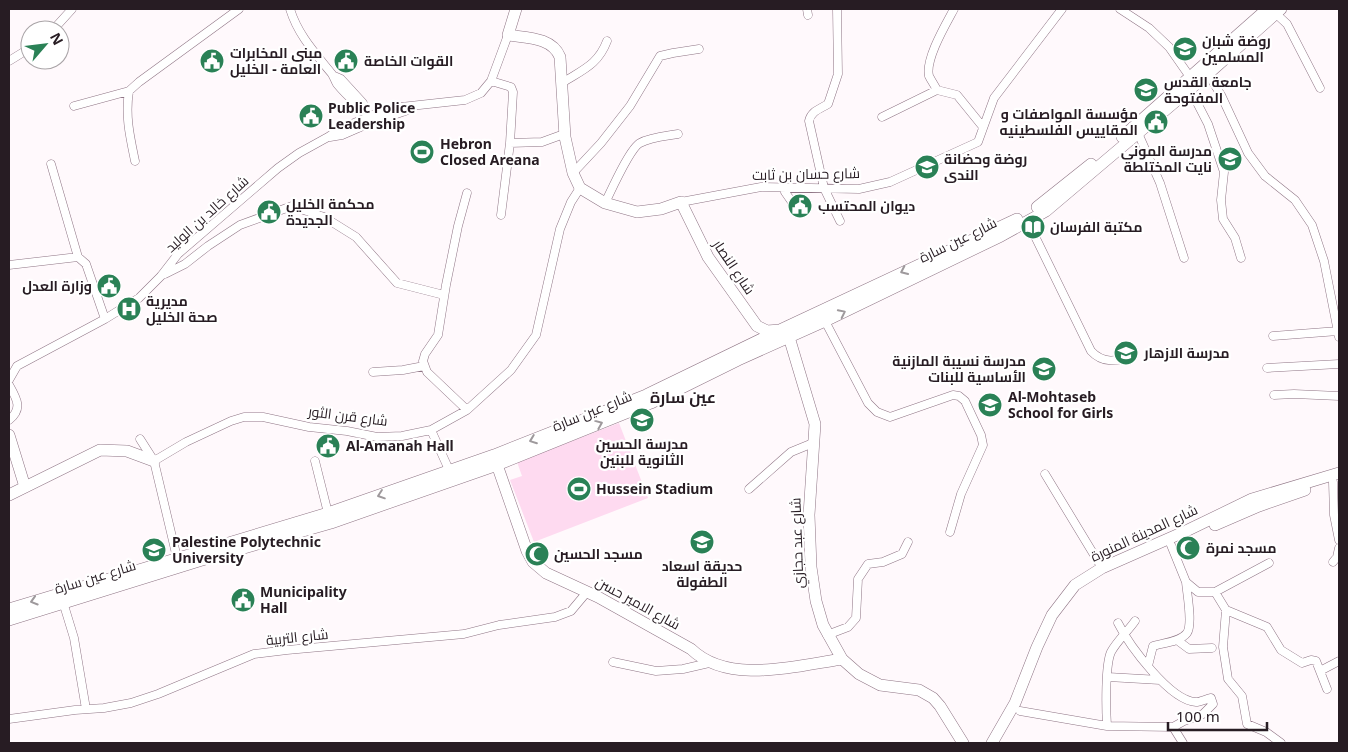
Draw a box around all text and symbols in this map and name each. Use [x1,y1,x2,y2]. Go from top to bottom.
north arrow [20,20,70,70]
text: N [46,29,68,48]
place label: روضة شبان المسلمين [1202,31,1271,66]
school or university icon: روضة شبان المسلمين [1172,36,1198,62]
place label: مبنى المخابرات العامة - الخليل [230,43,322,78]
public building icon: مبنى المخابرات العامة - الخليل [199,48,225,74]
public building icon: القوات الخاصة [333,48,359,74]
place label: القوات الخاصة [364,51,453,70]
place label: جامعة القدس المفتوحة [1164,72,1252,107]
school or university icon: جامعة القدس المفتوحة [1133,77,1159,103]
place label: Public Police Leadership [328,98,415,133]
public building icon: Public Police Leadership [298,103,324,129]
place label: مؤسسة المواصفات و المقاييس الفلسطينيه [1000,104,1138,139]
public building icon: مؤسسة المواصفات و المقاييس الفلسطينيه [1143,109,1169,135]
place label: Hebron Closed Areana [440,134,540,169]
sports icon: Hebron Closed Areana [409,139,435,165]
place label: مدرسة الموني نايت المختلطة [1121,141,1212,176]
school or university icon: مدرسة الموني نايت المختلطة [1217,146,1243,172]
place label: روضة وحضانة الندى [944,149,1027,184]
school or university icon: روضة وحضانة الندى [914,154,940,180]
street label: شارع حسان بن ثابت [752,163,860,184]
street label: شارع خالد بن الوليد [161,171,252,256]
public building icon: ديوان المحتسب [787,193,813,219]
place label: محكمة الخليل الجديدة [286,194,374,229]
place label: ديوان المحتسب [818,196,915,215]
public building icon: محكمة الخليل الجديدة [256,199,282,225]
street label: شارع عين سارة [916,213,1000,267]
library icon: مكتبة الفرسان [1020,214,1046,240]
place label: مكتبة الفرسان [1050,217,1142,236]
street label: شارع النصار [709,235,760,298]
one-way arrow [900,265,909,276]
public building icon: وزارة العدل [96,273,122,299]
place label: وزارة العدل [22,276,92,295]
place label: مديرية صحة الخليل [146,291,218,326]
hospital icon: مديرية صحة الخليل [116,296,142,322]
one-way arrow [837,309,846,319]
school or university icon: مدرسة الازهار [1113,340,1139,366]
place label: مدرسة الازهار [1143,343,1230,362]
place label: مدرسة نسيبة المازنية الأساسية للبنات [892,351,1026,386]
school or university icon: مدرسة نسيبة المازنية الأساسية للبنات [1031,356,1057,382]
street label: شارع عين سارة [549,386,634,435]
district label: عين سارة [650,386,716,408]
place label: Al-Mohtaseb School for Girls [1008,387,1113,422]
school or university icon: Al-Mohtaseb School for Girls [977,392,1003,418]
street label: شارع قرن الثور [306,401,389,430]
school or university icon: مدرسة الحسين الثانوية للبنين [629,407,655,433]
one-way arrow [594,420,603,431]
public building icon: Al-Amanah Hall [315,433,341,459]
one-way arrow [530,434,538,444]
place label: مدرسة الحسين الثانوية للبنين [596,434,688,469]
place label: Al-Amanah Hall [346,436,454,455]
sports icon: Hussein Stadium [566,476,592,502]
place label: Hussein Stadium [596,479,713,498]
one-way arrow [377,489,385,499]
street label: شارع عبد حجازي [785,497,811,589]
street label: شارع المدينة المنورة [1087,499,1200,566]
school or university icon: حديقة اسعاد الطفولة [689,529,715,555]
place label: Palestine Polytechnic University [172,532,321,567]
mosque icon: مسجد نمرة [1175,535,1201,561]
school or university icon: Palestine Polytechnic University [141,537,167,563]
place label: مسجد نمرة [1206,538,1277,557]
mosque icon: مسجد الحسين [524,541,550,567]
place label: مسجد الحسين [554,544,643,563]
street label: شارع عين سارة [52,555,138,598]
place label: حديقة اسعاد الطفولة [662,556,742,591]
street label: شارع الامير حسن [593,572,684,634]
place label: Municipality Hall [260,582,347,617]
public building icon: Municipality Hall [230,587,256,613]
one-way arrow [30,595,38,605]
street label: شارع التربية [265,624,329,649]
scale bar [1168,700,1267,732]
text: 100 m [1176,706,1220,726]

